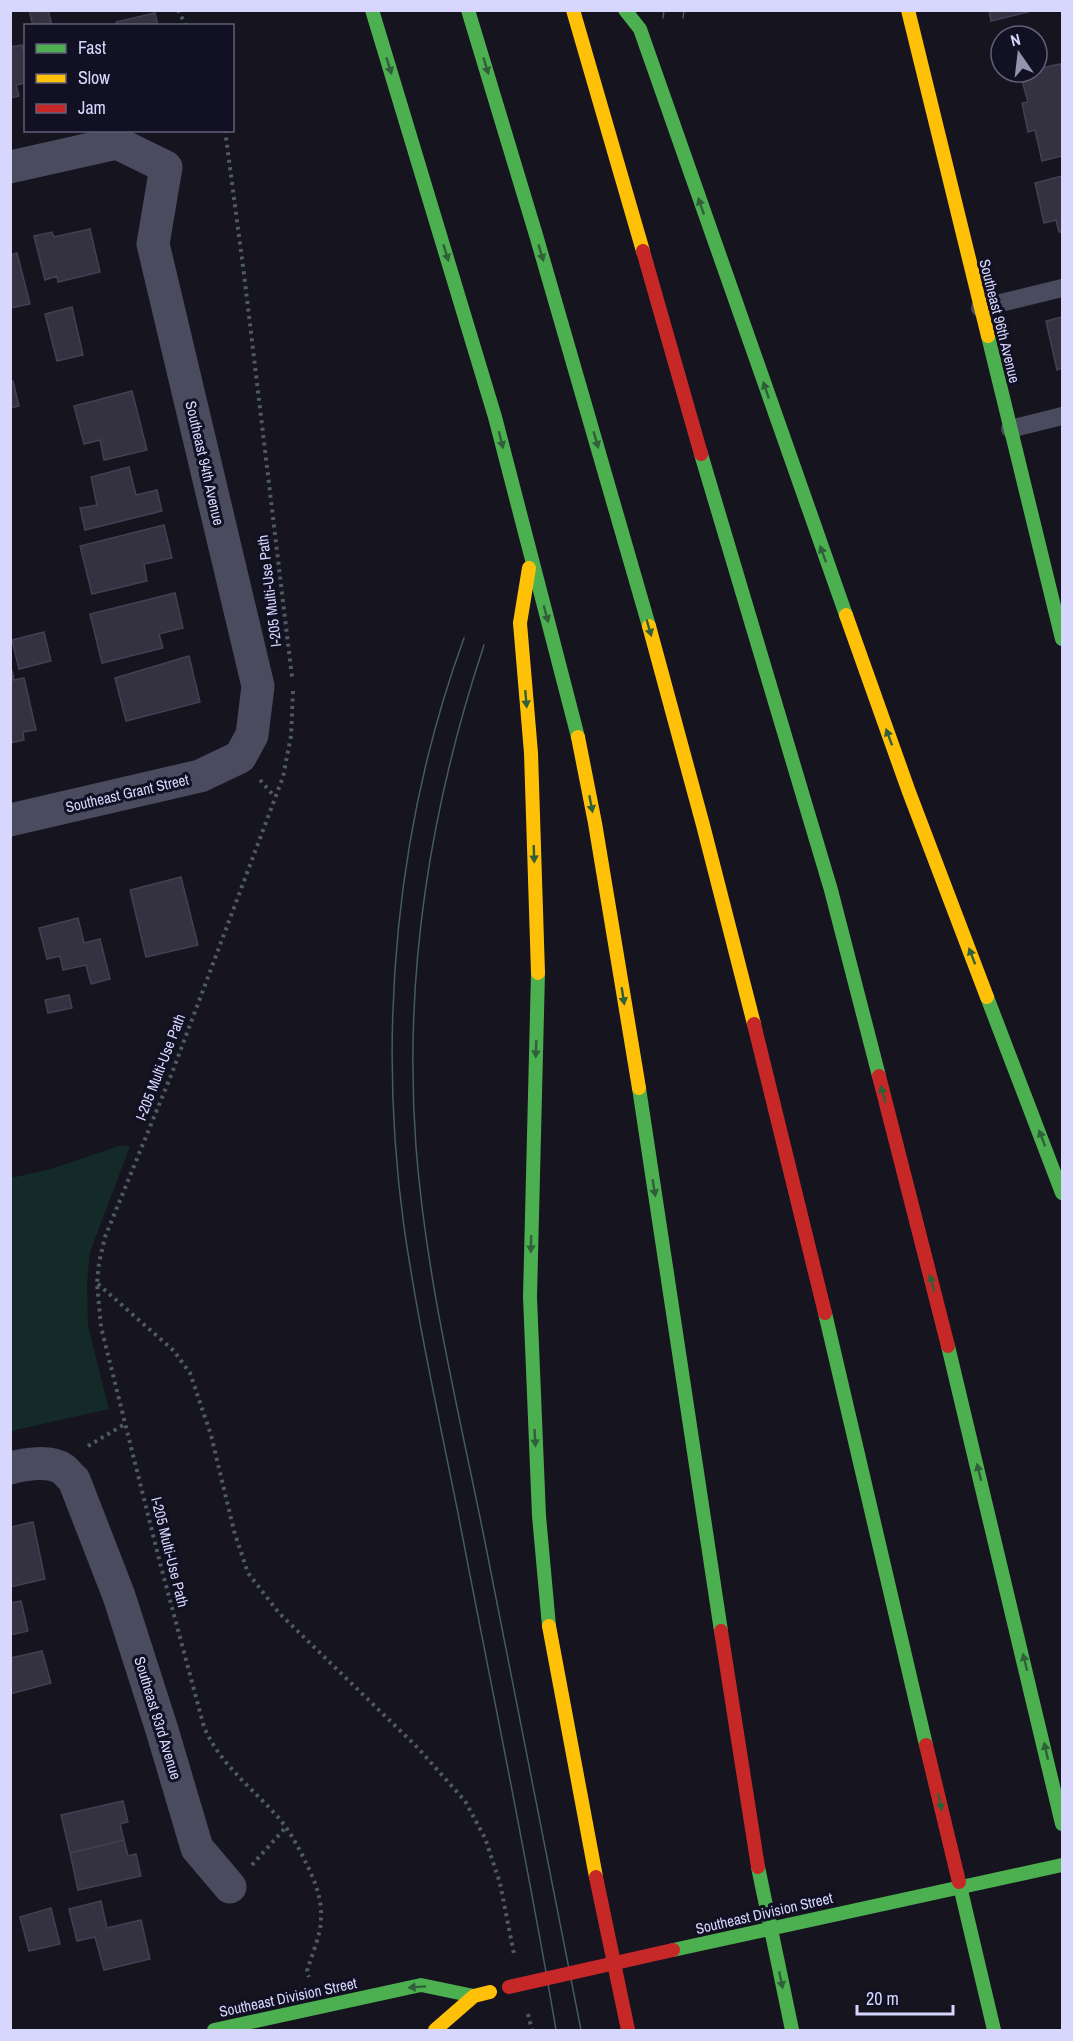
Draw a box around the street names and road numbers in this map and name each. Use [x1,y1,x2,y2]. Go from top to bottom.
street label: Southeast 96th Avenue [974,257,1026,385]
street label: Southeast 94th Avenue [180,399,230,527]
street label: I-205 Multi-Use Path [252,534,286,648]
street label: Southeast Grant Street [63,768,191,817]
street label: I-205 Multi-Use Path [130,1011,190,1123]
street label: I-205 Multi-Use Path [146,1495,194,1609]
street label: Southeast 93rd Avenue [129,1654,187,1782]
street label: Southeast Division Street [693,1887,835,1939]
street label: Southeast Division Street [217,1972,359,2022]

